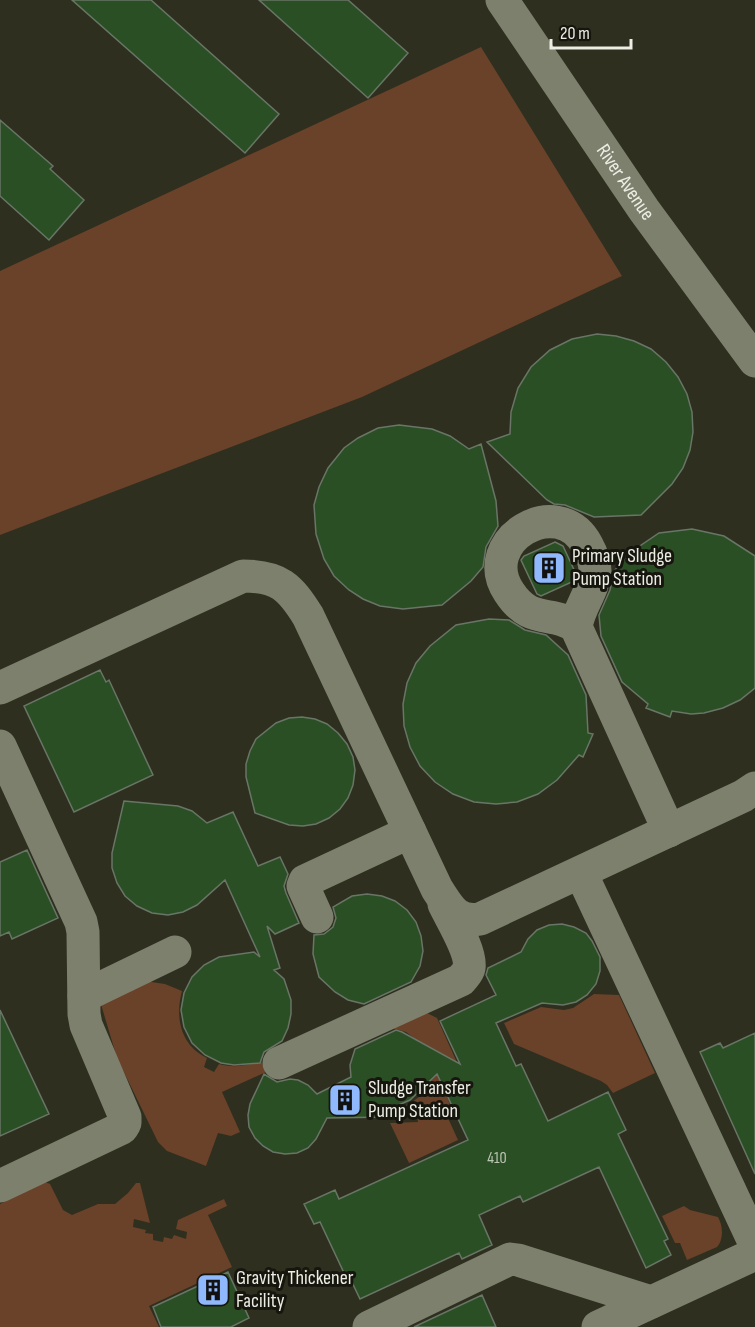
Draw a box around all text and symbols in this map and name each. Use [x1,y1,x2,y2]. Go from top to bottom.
scale bar [551,12,630,50]
text: 20 m [560,23,590,44]
street label: River Avenue [591,140,659,225]
place label: Primary Sludge Pump Station [572,544,672,591]
building icon: Primary Sludge Pump Station [531,550,567,586]
place label: Sludge Transfer Pump Station [368,1076,471,1123]
building icon: Sludge Transfer Pump Station [327,1082,363,1118]
house number: 410 [487,1149,507,1168]
place label: Gravity Thickener Facility [236,1266,354,1313]
building icon: Gravity Thickener Facility [195,1272,231,1308]

